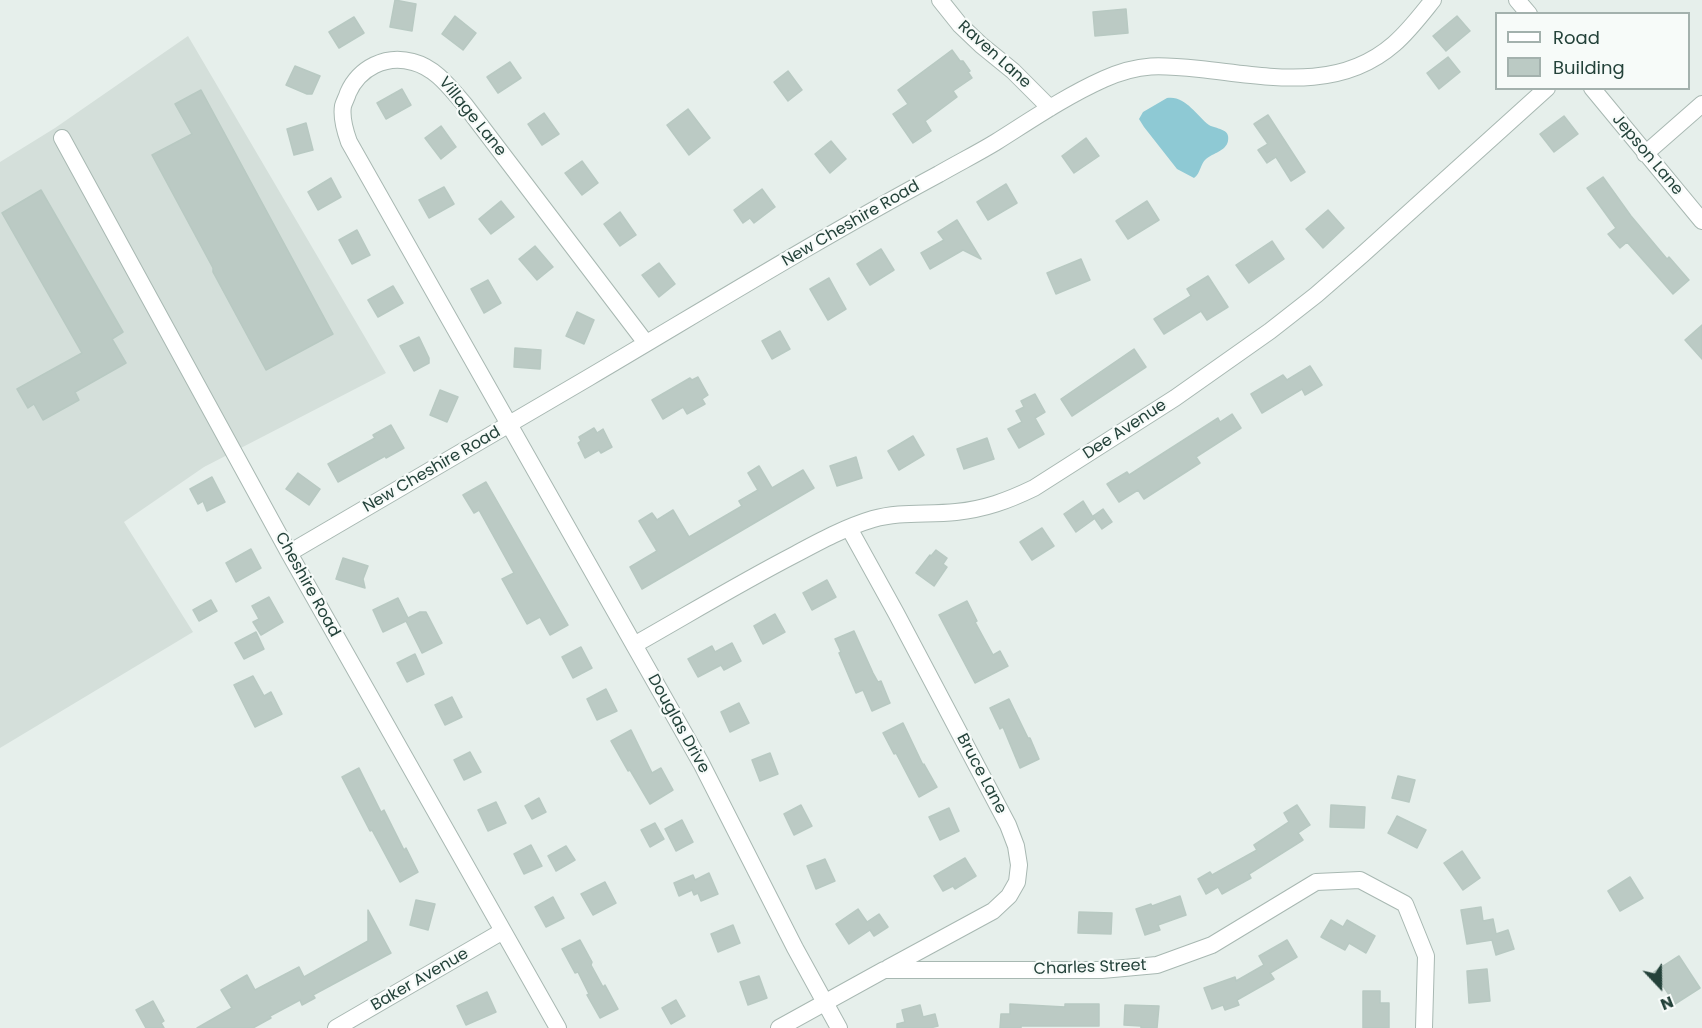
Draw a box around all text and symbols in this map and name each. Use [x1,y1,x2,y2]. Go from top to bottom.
legend [1495,12,1690,90]
street label: Raven Lane [953,17,1035,93]
text: Road [1553,25,1600,50]
text: Building [1553,55,1625,80]
street label: Village Lane [434,74,510,160]
street label: Jepson Lane [1607,110,1687,200]
street label: New Cheshire Road [779,177,923,271]
street label: Dee Avenue [1080,396,1170,464]
street label: New Cheshire Road [360,423,504,517]
street label: Cheshire Road [270,529,344,641]
street label: Douglas Drive [643,671,713,777]
street label: Bruce Lane [952,731,1010,817]
street label: Baker Avenue [368,944,472,1016]
street label: Charles Street [1033,956,1147,980]
north arrow [1630,956,1690,1016]
text: N [1657,990,1677,1016]

